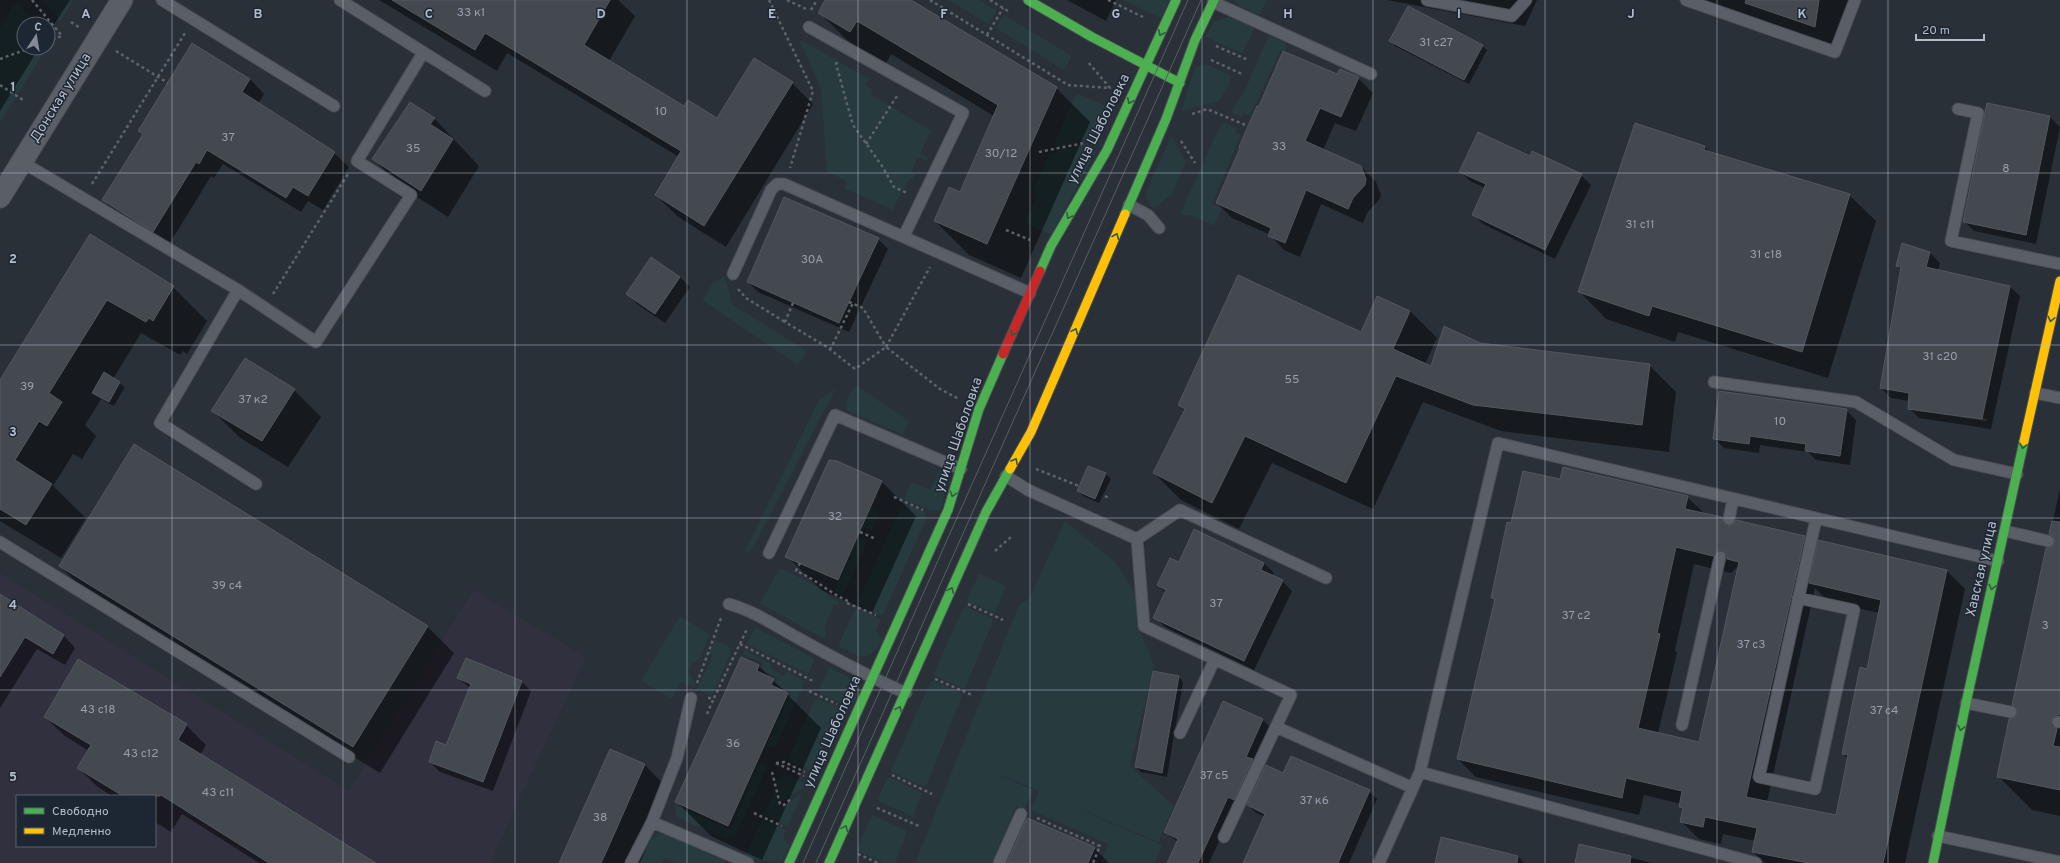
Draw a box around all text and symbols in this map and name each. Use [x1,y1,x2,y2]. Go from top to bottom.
house number: 33 к1 [457,5,485,21]
text: A [81,7,91,23]
text: B [254,7,263,23]
text: C [425,7,433,23]
text: D [596,7,606,23]
text: E [768,7,776,23]
text: F [940,7,948,23]
text: G [1112,7,1121,23]
text: H [1283,7,1293,23]
text: I [1457,7,1461,23]
text: J [1627,7,1635,23]
text: K [1797,7,1807,23]
north arrow [16,16,56,56]
scale bar [1916,16,1984,42]
text: С [33,20,43,35]
text: 20 m [1922,23,1950,39]
one-way arrow [1158,29,1166,36]
house number: 31 с27 [1419,35,1453,51]
street label: Донская улица [27,50,95,146]
street label: улица Шаболовка [1064,71,1134,187]
text: 1 [10,80,16,96]
one-way arrow [1126,97,1134,104]
house number: 10 [655,104,667,120]
house number: 37 [221,130,235,146]
house number: 33 [1272,139,1286,155]
house number: 35 [406,141,420,157]
house number: 30/12 [985,146,1017,162]
house number: 8 [2002,161,2010,177]
one-way arrow [1066,212,1073,219]
house number: 31 с11 [1625,217,1655,233]
one-way arrow [1111,233,1119,241]
house number: 31 с18 [1750,247,1782,263]
text: 2 [9,252,17,268]
house number: 30А [801,252,823,268]
one-way arrow [2048,316,2056,323]
one-way arrow [1070,328,1078,336]
one-way arrow [1009,329,1017,336]
house number: 31 с20 [1922,349,1958,365]
house number: 55 [1285,372,1299,388]
street label: улица Шаболовка [931,375,987,495]
house number: 39 [20,379,34,395]
house number: 37 к2 [238,392,268,408]
house number: 10 [1774,414,1786,430]
text: 3 [9,425,17,441]
one-way arrow [2020,443,2028,450]
one-way arrow [1010,458,1017,465]
one-way arrow [949,490,958,497]
house number: 32 [828,509,842,525]
street label: Хавская улица [1963,520,2001,618]
house number: 39 с4 [212,578,242,594]
one-way arrow [1989,584,1997,590]
one-way arrow [947,587,955,594]
house number: 37 [1209,596,1223,612]
text: 4 [9,598,17,614]
house number: 37 с2 [1561,608,1591,624]
house number: 3 [2041,618,2049,634]
house number: 37 с3 [1737,637,1765,653]
street label: улица Шаболовка [801,673,865,791]
house number: 43 с18 [80,702,116,718]
house number: 37 с4 [1869,703,1899,719]
one-way arrow [894,706,902,713]
one-way arrow [1957,724,1966,731]
house number: 36 [726,736,740,752]
house number: 43 с12 [123,746,159,762]
house number: 37 с5 [1199,768,1229,784]
text: 5 [9,770,17,786]
house number: 43 с11 [202,785,234,801]
house number: 37 к6 [1299,793,1329,809]
legend [16,795,156,847]
text: Свободно [52,804,109,820]
house number: 38 [593,810,607,826]
text: Медленно [52,824,112,840]
one-way arrow [840,824,848,832]

